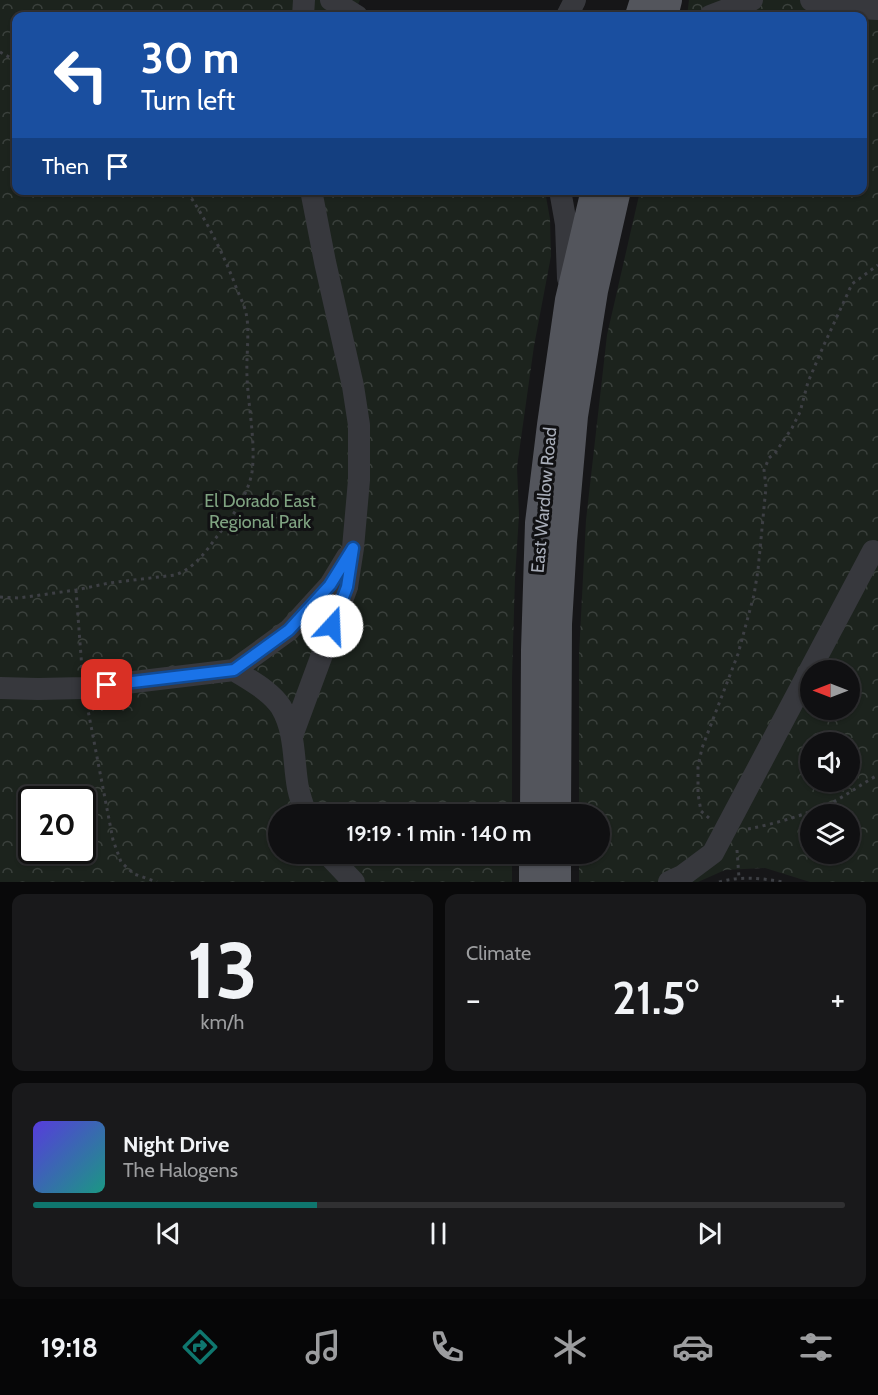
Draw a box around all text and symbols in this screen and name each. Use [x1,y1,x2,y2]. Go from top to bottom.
text: 30 m [141,32,239,84]
icon: left [42,36,120,114]
text: Turn left [141,84,235,117]
icon: arrive [101,150,134,183]
text: Then [42,153,89,180]
street label: East Wardlow Road [527,426,561,574]
park label: El Dorado East Regional Park [204,490,316,533]
position arrow [300,594,364,658]
pin [81,659,132,710]
north arrow [800,660,860,720]
map controls [800,660,860,864]
icon: arrive [90,668,123,701]
button: sound [800,732,860,792]
speed limit sign: 20 [18,786,96,864]
button: layers [800,804,860,864]
text: 19:19 · 1 min · 140 m [346,820,532,847]
text: 13 [187,923,258,1018]
text: Climate [466,941,531,965]
text: 21.5° [612,971,699,1025]
text: − [466,979,481,1019]
text: + [830,979,845,1019]
text: km/h [201,1010,244,1034]
text: Night Drive [123,1131,229,1158]
text: The Halogens [123,1158,238,1182]
icon: previous [152,1217,185,1250]
icon: pause [422,1217,455,1250]
icon: next [693,1217,726,1250]
icon: directions [179,1326,221,1368]
icon: music [302,1326,344,1368]
icon: phone [426,1326,468,1368]
icon: climate [549,1326,591,1368]
icon: car [672,1326,714,1368]
icon: filters [795,1326,837,1368]
text: 19:18 [41,1331,98,1364]

